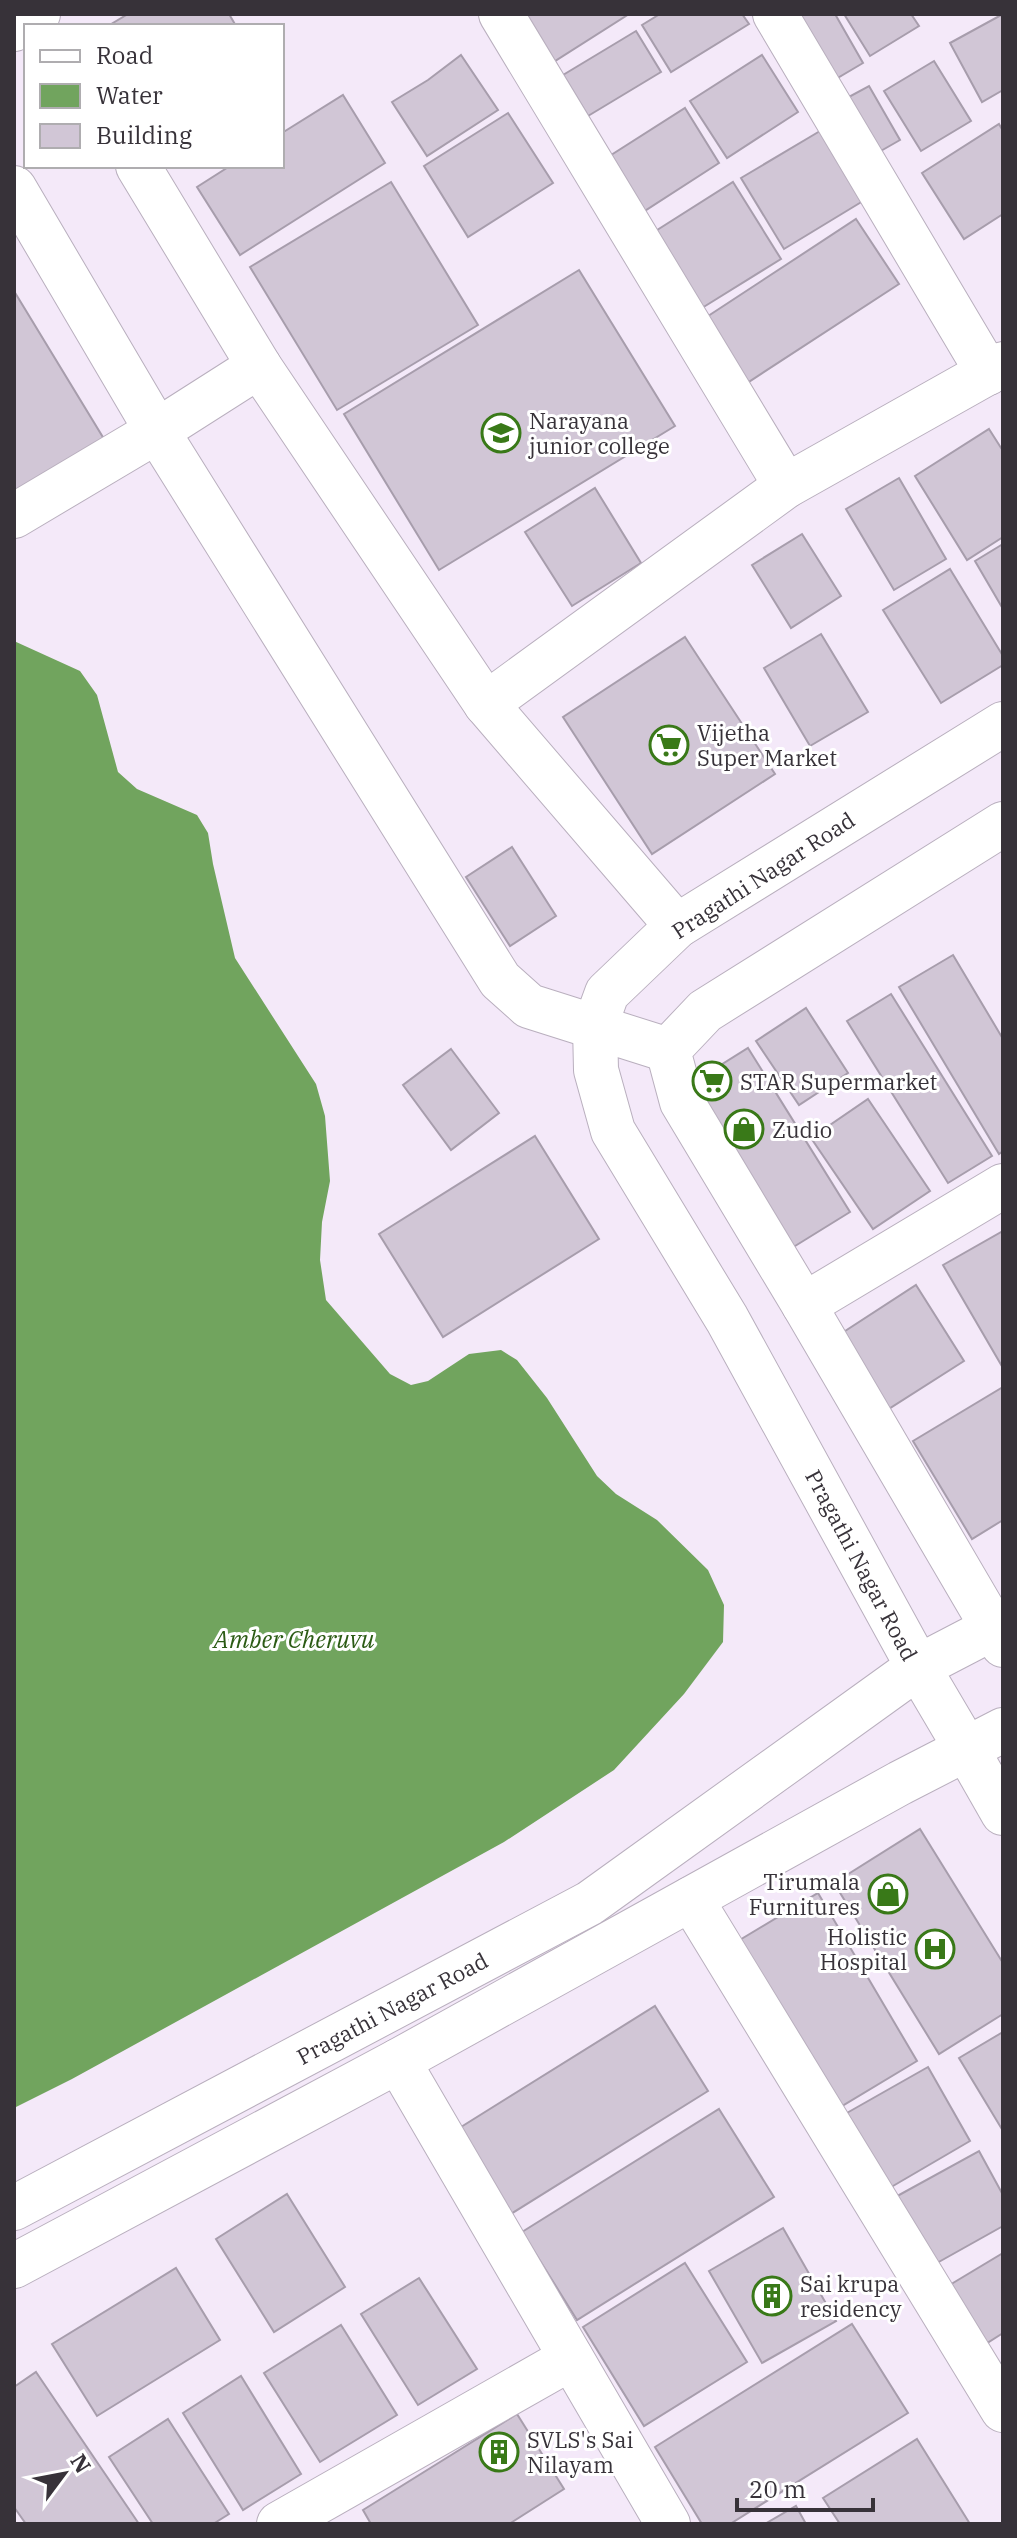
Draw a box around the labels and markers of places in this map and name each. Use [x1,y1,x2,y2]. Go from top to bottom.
place label: Narayana junior college [528,406,670,460]
school or university icon: Narayana junior college [480,412,522,454]
place label: Vijetha Super Market [697,718,837,772]
supermarket icon: Vijetha Super Market [648,724,690,766]
supermarket icon: STAR Supermarket [691,1060,733,1102]
place label: STAR Supermarket [740,1067,938,1096]
shop icon: Zudio [723,1108,765,1150]
place label: Zudio [772,1115,832,1144]
place label: Tirumala Furnitures [749,1867,860,1921]
shop icon: Tirumala Furnitures [867,1873,909,1915]
place label: Holistic Hospital [820,1922,907,1976]
hospital icon: Holistic Hospital [914,1928,956,1970]
place label: Sai krupa residency [800,2269,902,2323]
building icon: Sai krupa residency [751,2275,793,2317]
place label: SVLS's Sai Nilayam [527,2425,634,2479]
building icon: SVLS's Sai Nilayam [478,2431,520,2473]

